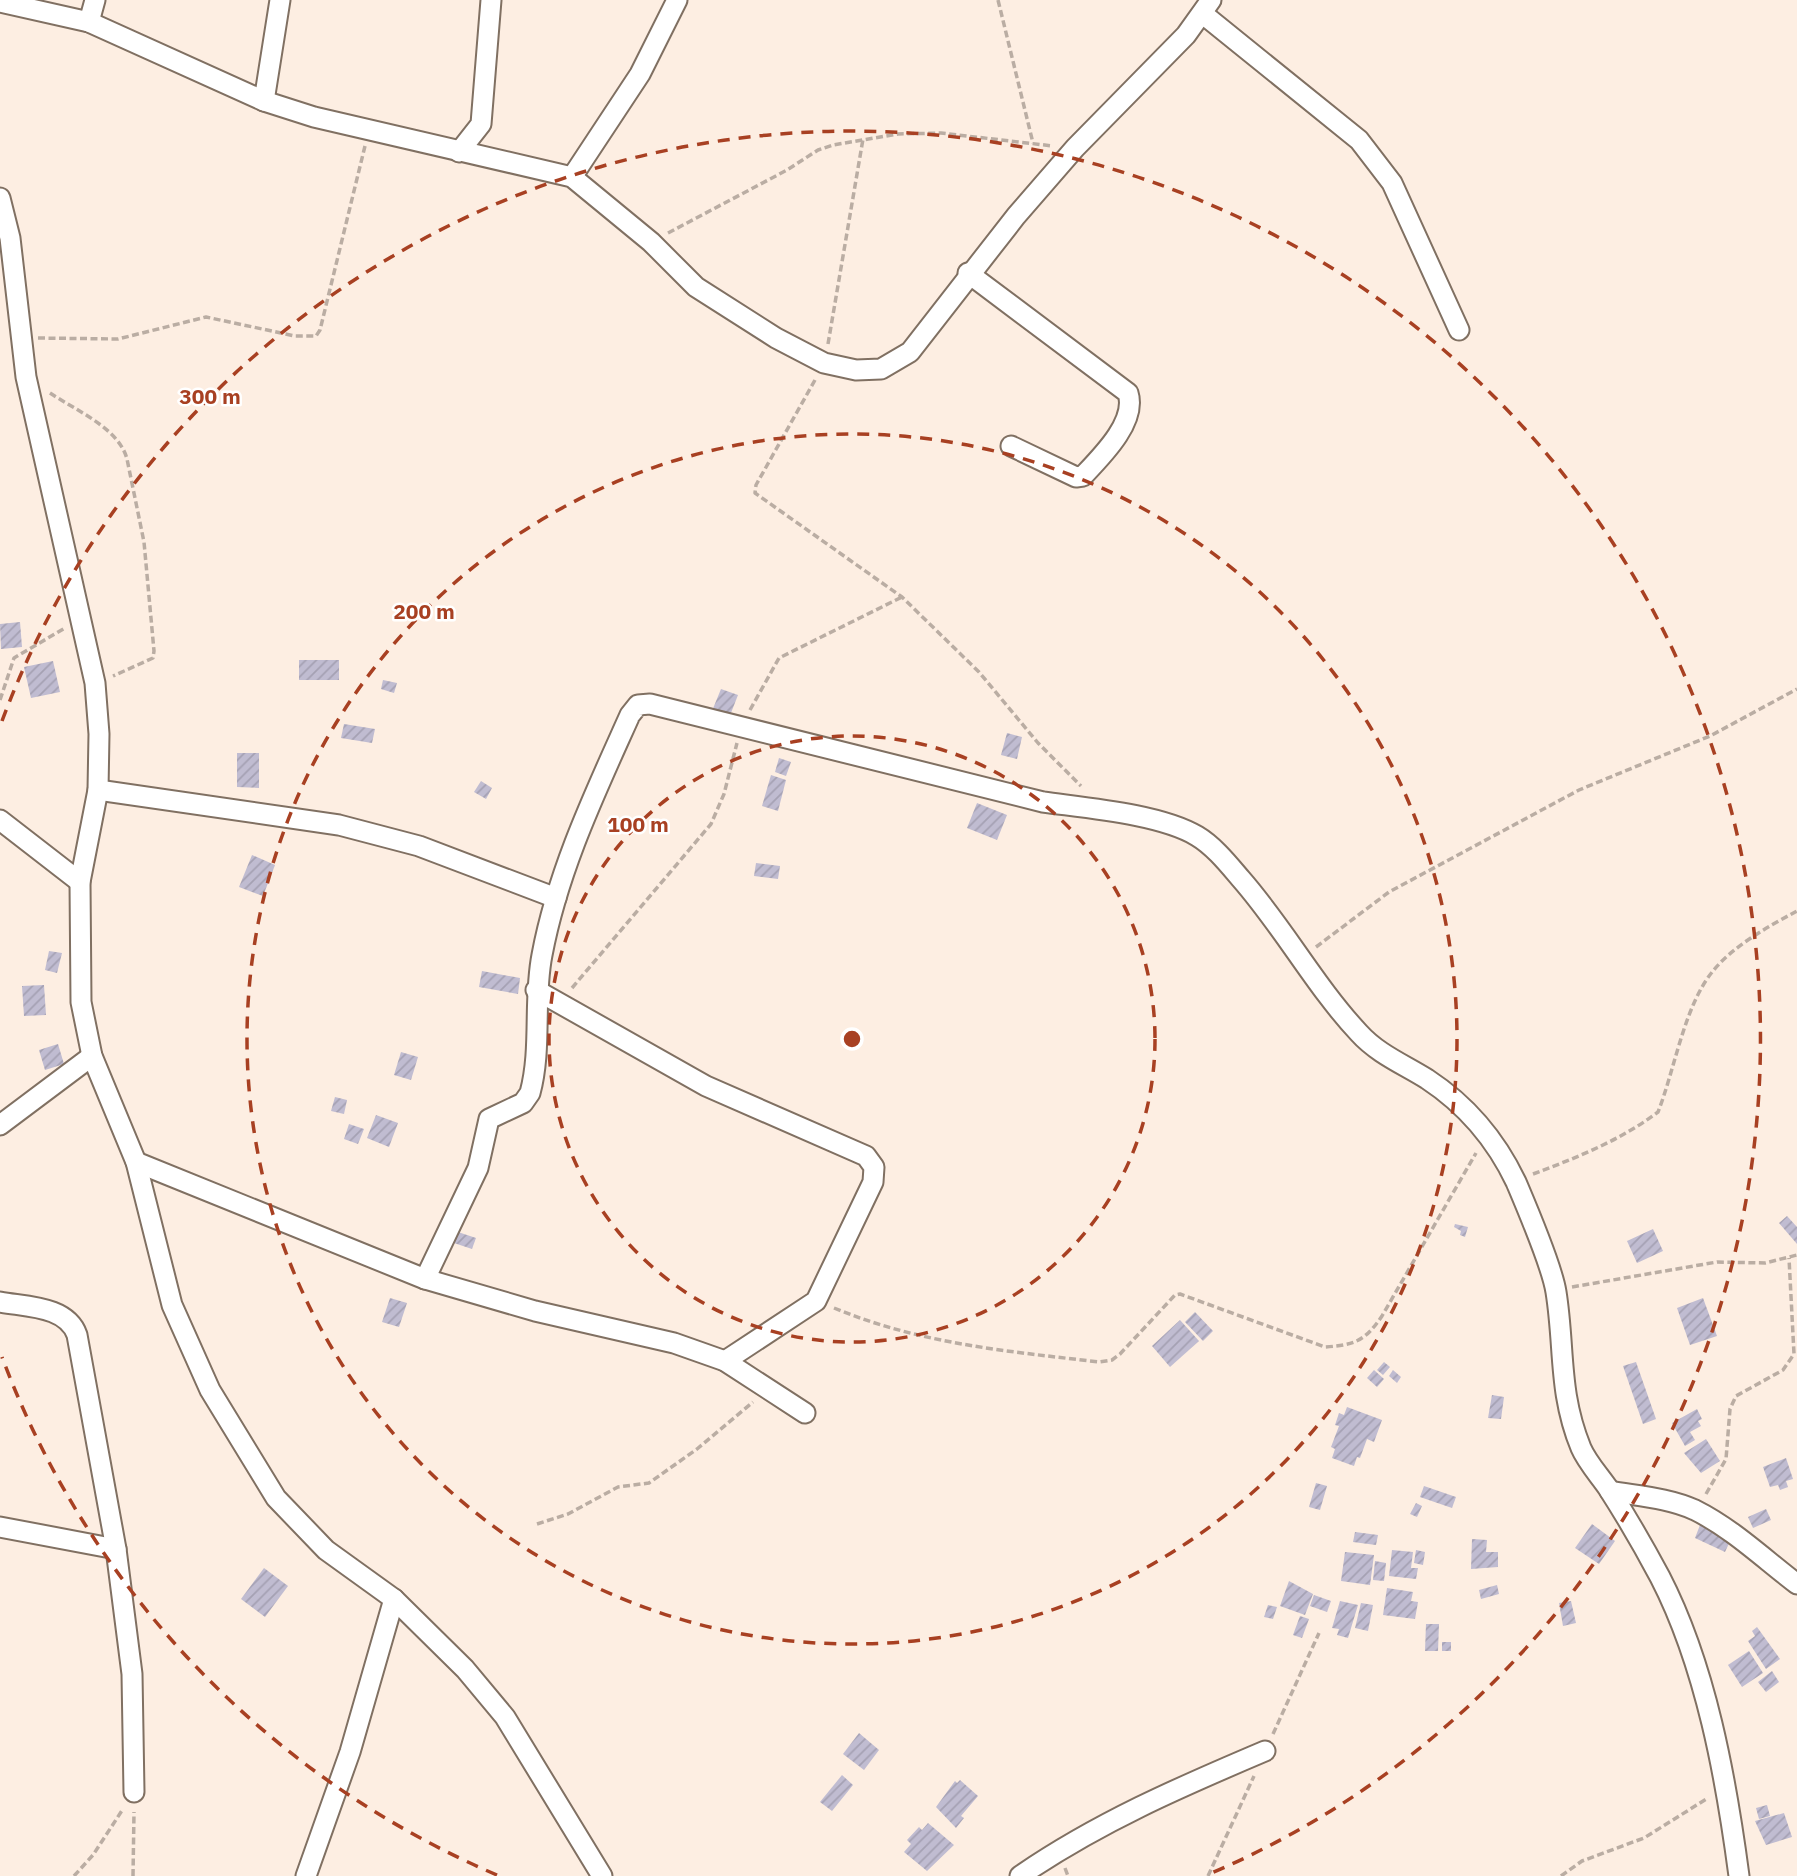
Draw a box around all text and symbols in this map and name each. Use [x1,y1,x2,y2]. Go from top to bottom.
text: 300 m [179,382,241,410]
text: 200 m [393,597,455,625]
text: 100 m [607,810,669,838]
centre of rings [840,1027,864,1051]

